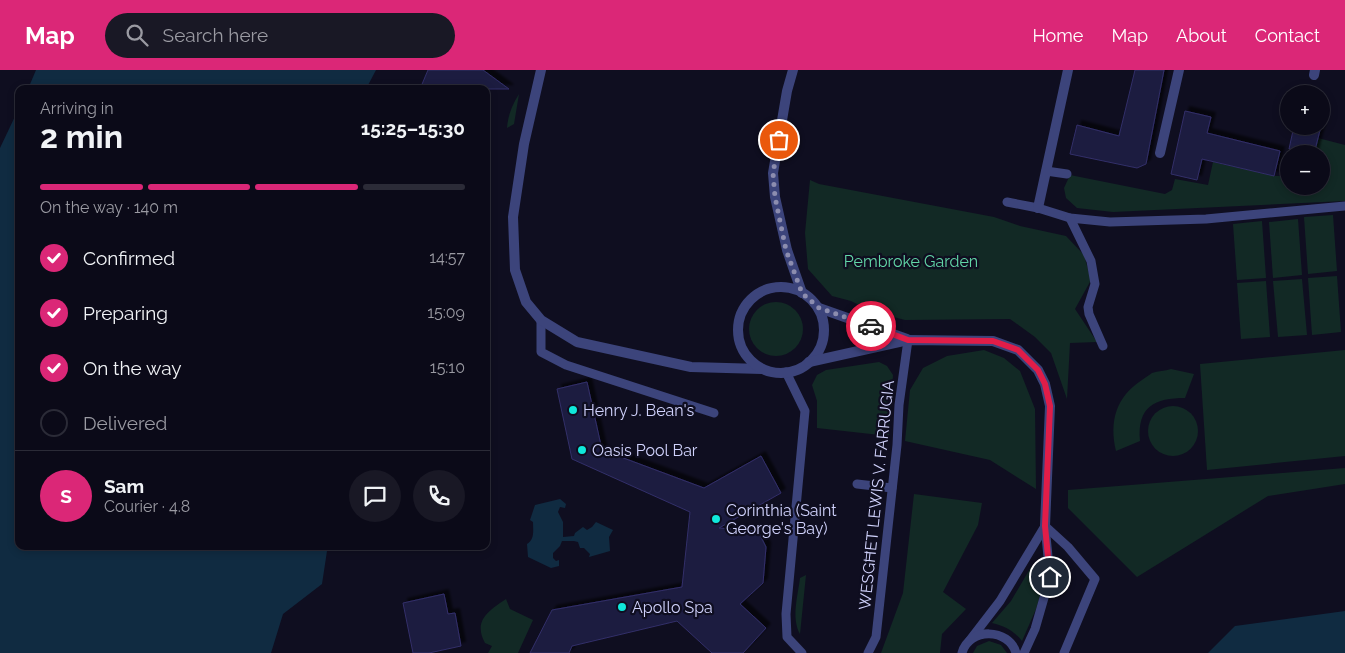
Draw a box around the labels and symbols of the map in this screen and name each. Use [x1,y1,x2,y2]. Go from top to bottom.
pin [758,119,800,161]
park label: Pembroke Garden [844,252,978,271]
courier [846,301,896,351]
street label: WESGĦET LEWIS V. FARRUGIA [855,379,898,611]
place label: Henry J. Bean's [583,401,695,420]
marker: Henry J. Bean's [567,404,579,416]
place label: Oasis Pool Bar [592,441,698,460]
marker: Oasis Pool Bar [576,444,588,456]
place label: Corinthia (Saint George's Bay) [726,501,837,538]
marker: Corinthia (Saint George's Bay) [710,513,722,525]
pin [1029,556,1071,598]
place label: Apollo Spa [632,598,713,617]
marker: Apollo Spa [616,601,628,613]

